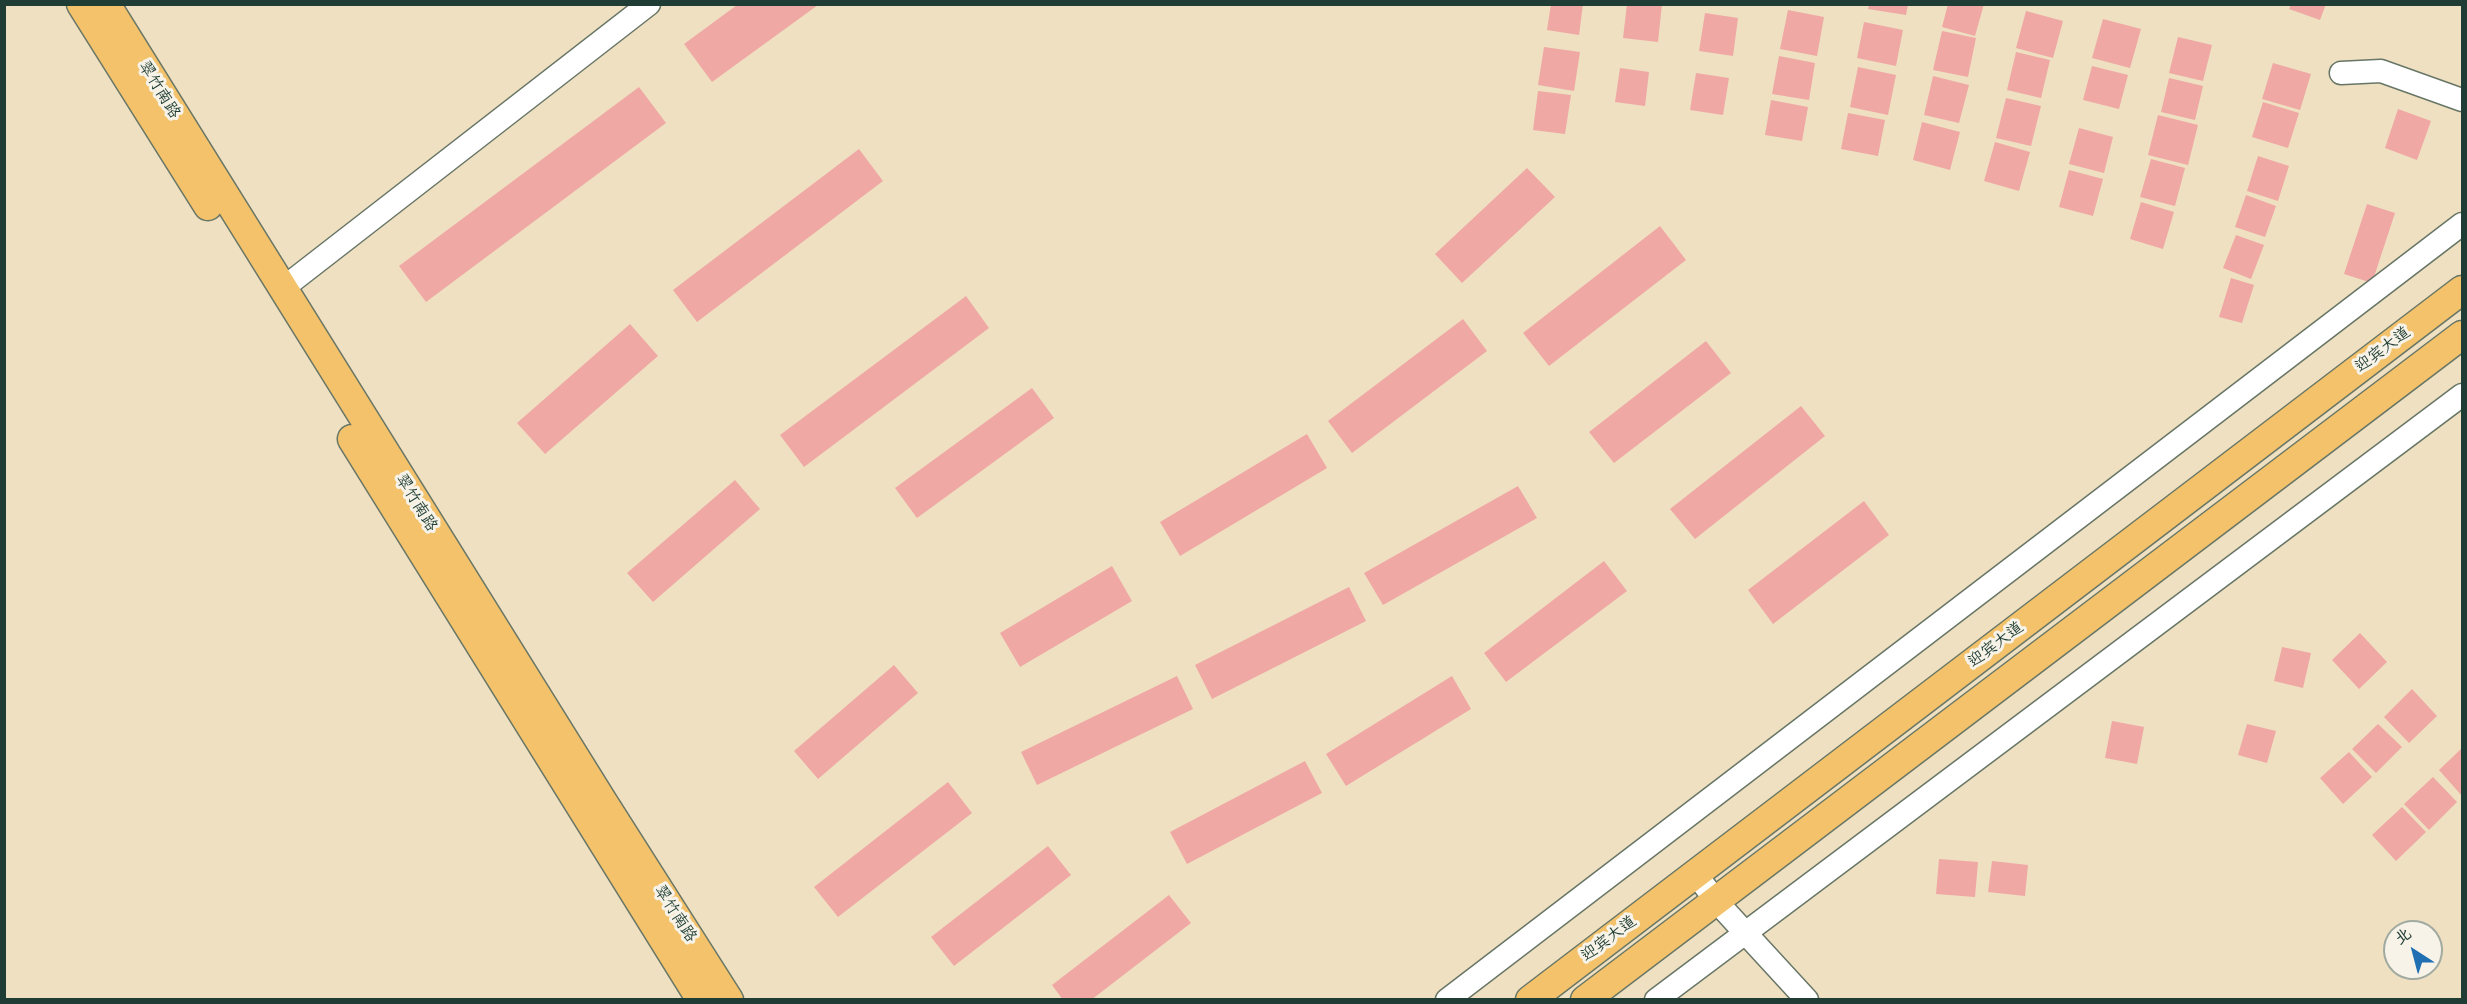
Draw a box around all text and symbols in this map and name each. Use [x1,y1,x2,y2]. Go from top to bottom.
street label: 翠竹南路 [134,58,184,122]
street label: 迎宾大道 [2352,323,2414,377]
street label: 翠竹南路 [391,471,441,535]
street label: 迎宾大道 [1965,618,2027,672]
street label: 翠竹南路 [650,882,700,946]
street label: 迎宾大道 [1578,912,1640,966]
north arrow [2383,920,2443,980]
text: 北 [2391,924,2415,949]

